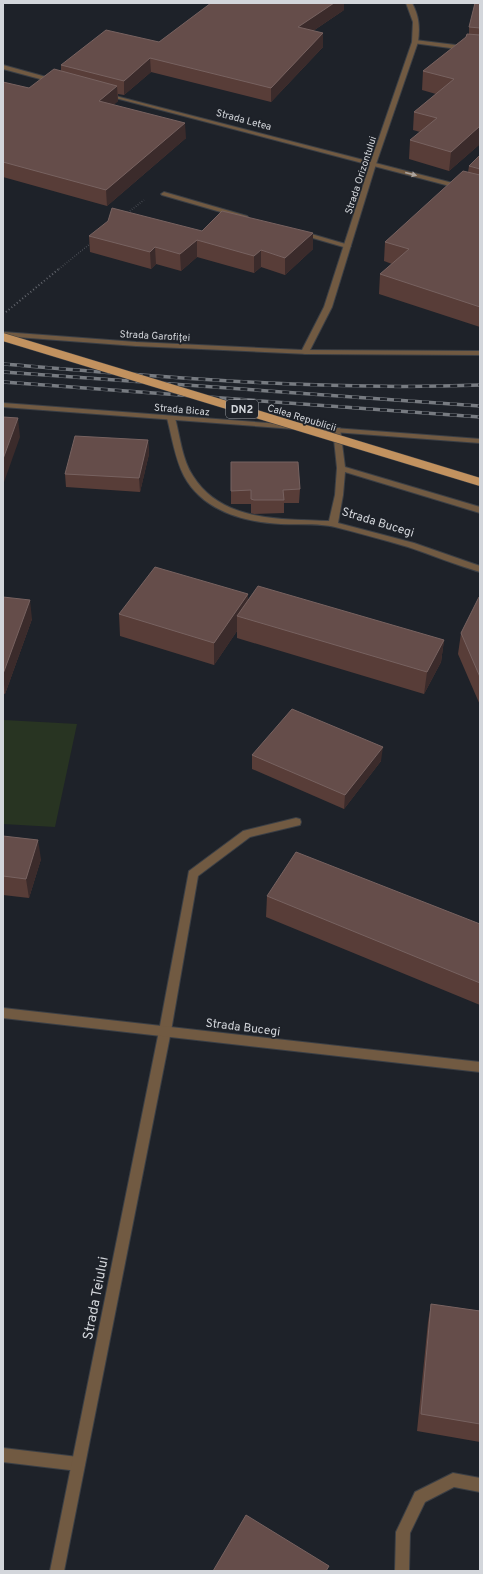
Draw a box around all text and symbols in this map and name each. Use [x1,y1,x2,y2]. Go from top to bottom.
street label: Strada Letea [215,107,273,134]
street label: Strada Orizontului [343,135,380,216]
one-way arrow [405,171,417,177]
street label: Strada Garofiței [119,328,190,345]
road number: DN2 [226,400,258,418]
street label: Strada Bicaz [153,402,210,419]
street label: Calea Republicii [266,402,338,435]
street label: Strada Bucegi [339,504,416,542]
street label: Strada Bucegi [205,1015,281,1041]
street label: Strada Teiului [80,1255,113,1341]

